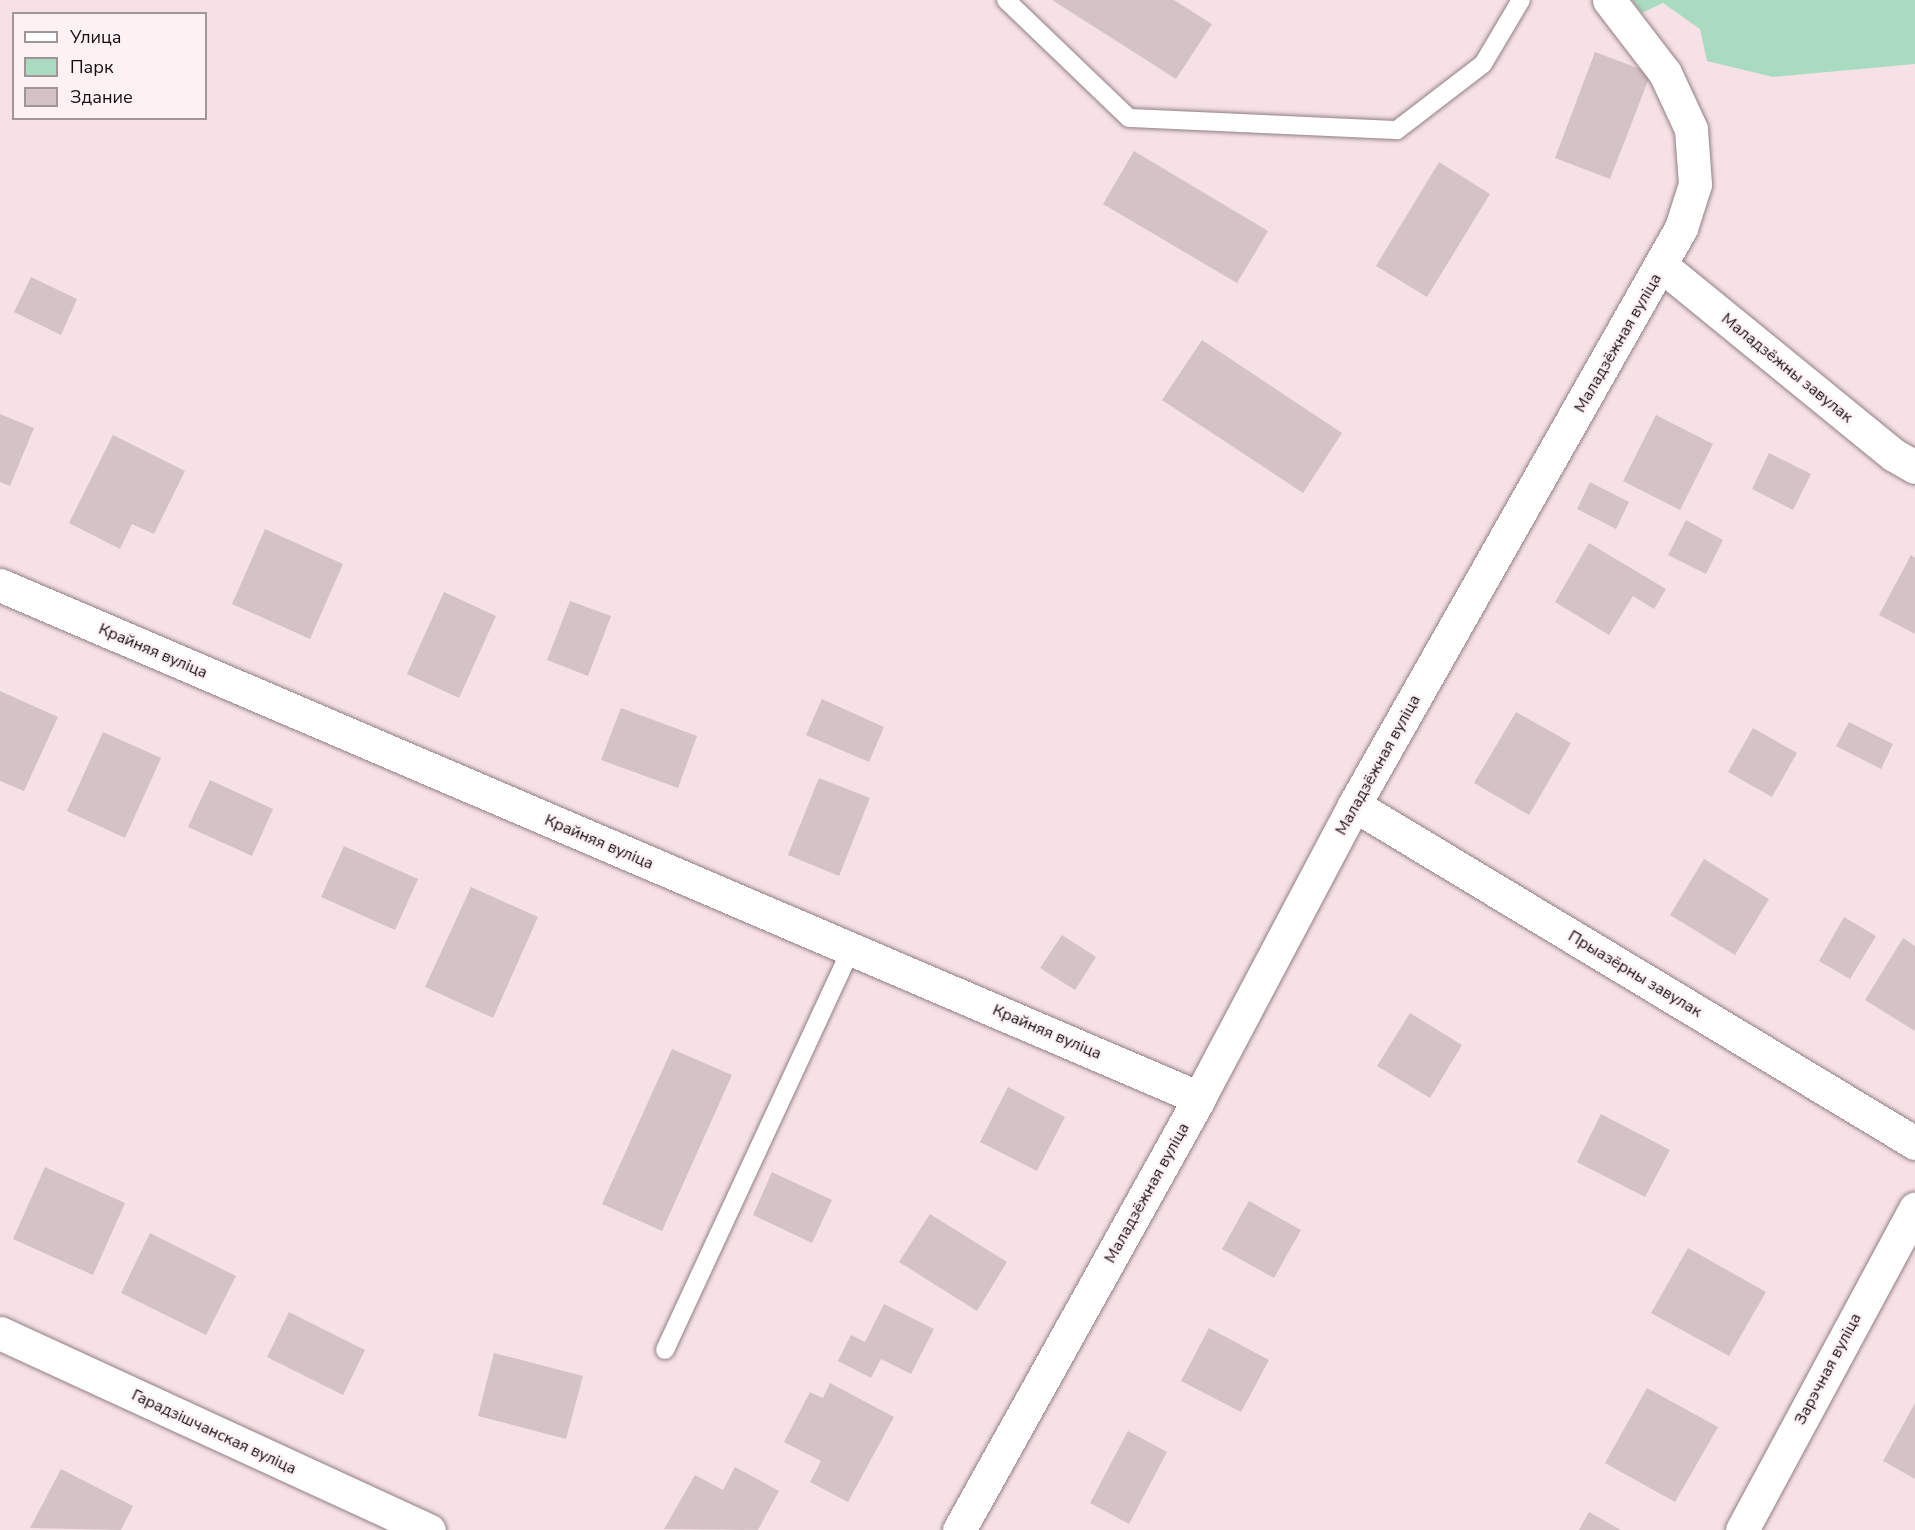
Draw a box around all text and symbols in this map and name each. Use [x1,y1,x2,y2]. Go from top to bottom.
legend [12,12,207,120]
text: Улица [70,25,121,49]
text: Парк [70,55,113,79]
text: Здание [70,85,133,109]
street label: Маладзёжная вуліца [1570,270,1666,416]
street label: Маладзёжны завулак [1717,309,1857,427]
street label: Крайняя вуліца [96,619,210,683]
street label: Маладзёжная вуліца [1331,692,1425,838]
street label: Крайняя вуліца [542,810,656,874]
street label: Прыазёрны завулак [1565,926,1705,1022]
street label: Крайняя вуліца [990,1000,1104,1064]
street label: Маладзёжная вуліца [1100,1120,1194,1266]
street label: Зарэчная вуліца [1790,1310,1866,1428]
street label: Гарадзішчанская вуліца [129,1385,299,1479]

